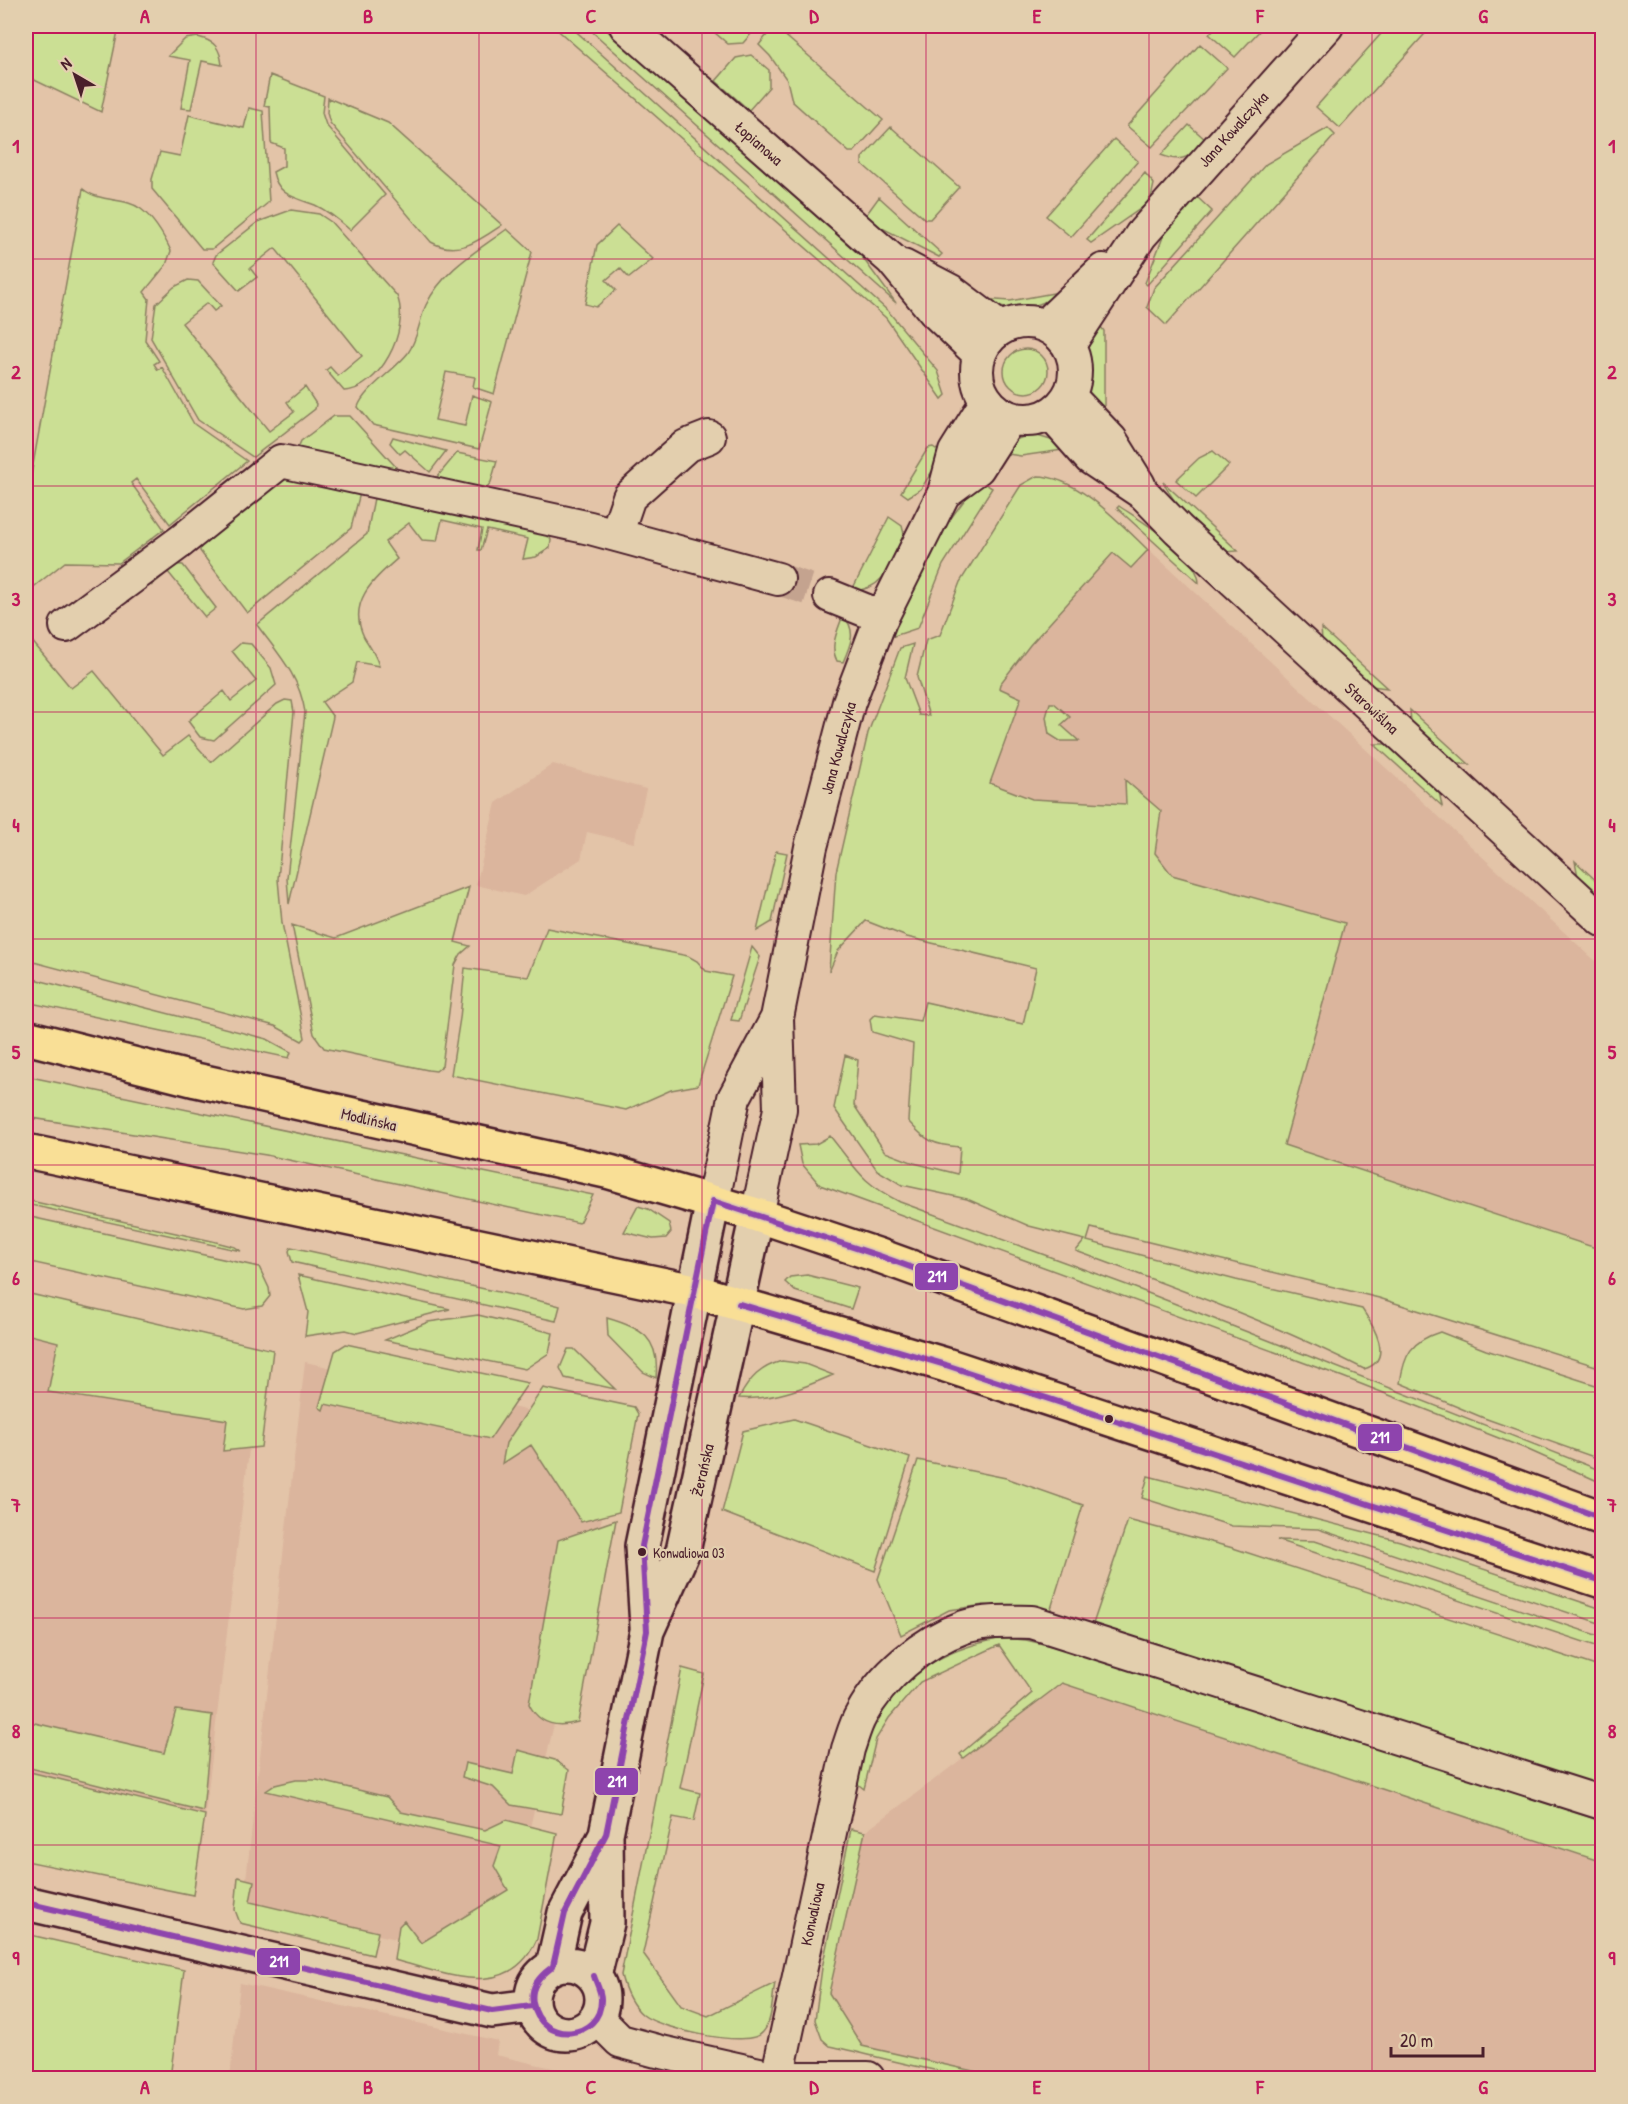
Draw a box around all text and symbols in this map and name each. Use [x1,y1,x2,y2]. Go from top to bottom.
text: A [140,2,150,29]
text: B [363,2,373,29]
text: C [586,2,597,29]
text: D [809,2,819,29]
text: E [1033,2,1042,29]
text: F [1255,2,1265,29]
text: G [1478,2,1488,29]
north arrow [45,45,105,105]
text: N [55,52,76,75]
street label: Jana Kowalczyka [1193,86,1273,172]
street label: Łopianowa [730,116,788,170]
text: 1 [12,132,20,159]
text: 1 [1608,132,1616,159]
text: 2 [11,358,21,385]
text: 2 [1607,358,1617,385]
text: 3 [12,585,21,612]
text: 3 [1608,585,1617,612]
street label: Starowiślna [1340,677,1404,739]
street label: Jana Kowalczyka [815,699,861,797]
text: 4 [12,811,20,838]
text: 4 [1608,811,1616,838]
text: 5 [12,1038,21,1065]
text: 5 [1608,1038,1617,1065]
street label: Modlińska [339,1102,399,1136]
line badge: 211 [914,1262,959,1291]
text: 6 [12,1264,20,1291]
text: 6 [1608,1264,1616,1291]
text: 211 [927,1265,947,1287]
unlabelled marker [1103,1413,1115,1425]
line badge: 211 [1357,1423,1403,1452]
text: 211 [1370,1426,1390,1448]
street label: Żerańska [685,1442,719,1498]
text: 7 [10,1491,21,1518]
text: 7 [1606,1491,1617,1518]
place label: Konwaliowa 03 [653,1543,725,1562]
marker: Konwaliowa 03 [636,1546,648,1558]
text: 8 [12,1717,21,1744]
text: 8 [1608,1717,1617,1744]
line badge: 211 [594,1767,639,1796]
text: 211 [607,1770,627,1792]
street label: Konwaliowa [795,1881,829,1947]
text: 9 [12,1944,20,1971]
text: 9 [1608,1944,1616,1971]
line badge: 211 [256,1947,301,1976]
text: 211 [269,1950,289,1972]
scale bar [1391,2020,1482,2058]
text: 20 m [1400,2028,1433,2053]
text: A [140,2073,150,2100]
text: B [363,2073,373,2100]
text: C [586,2073,597,2100]
text: D [809,2073,819,2100]
text: E [1033,2073,1042,2100]
text: F [1255,2073,1265,2100]
text: G [1478,2073,1488,2100]

